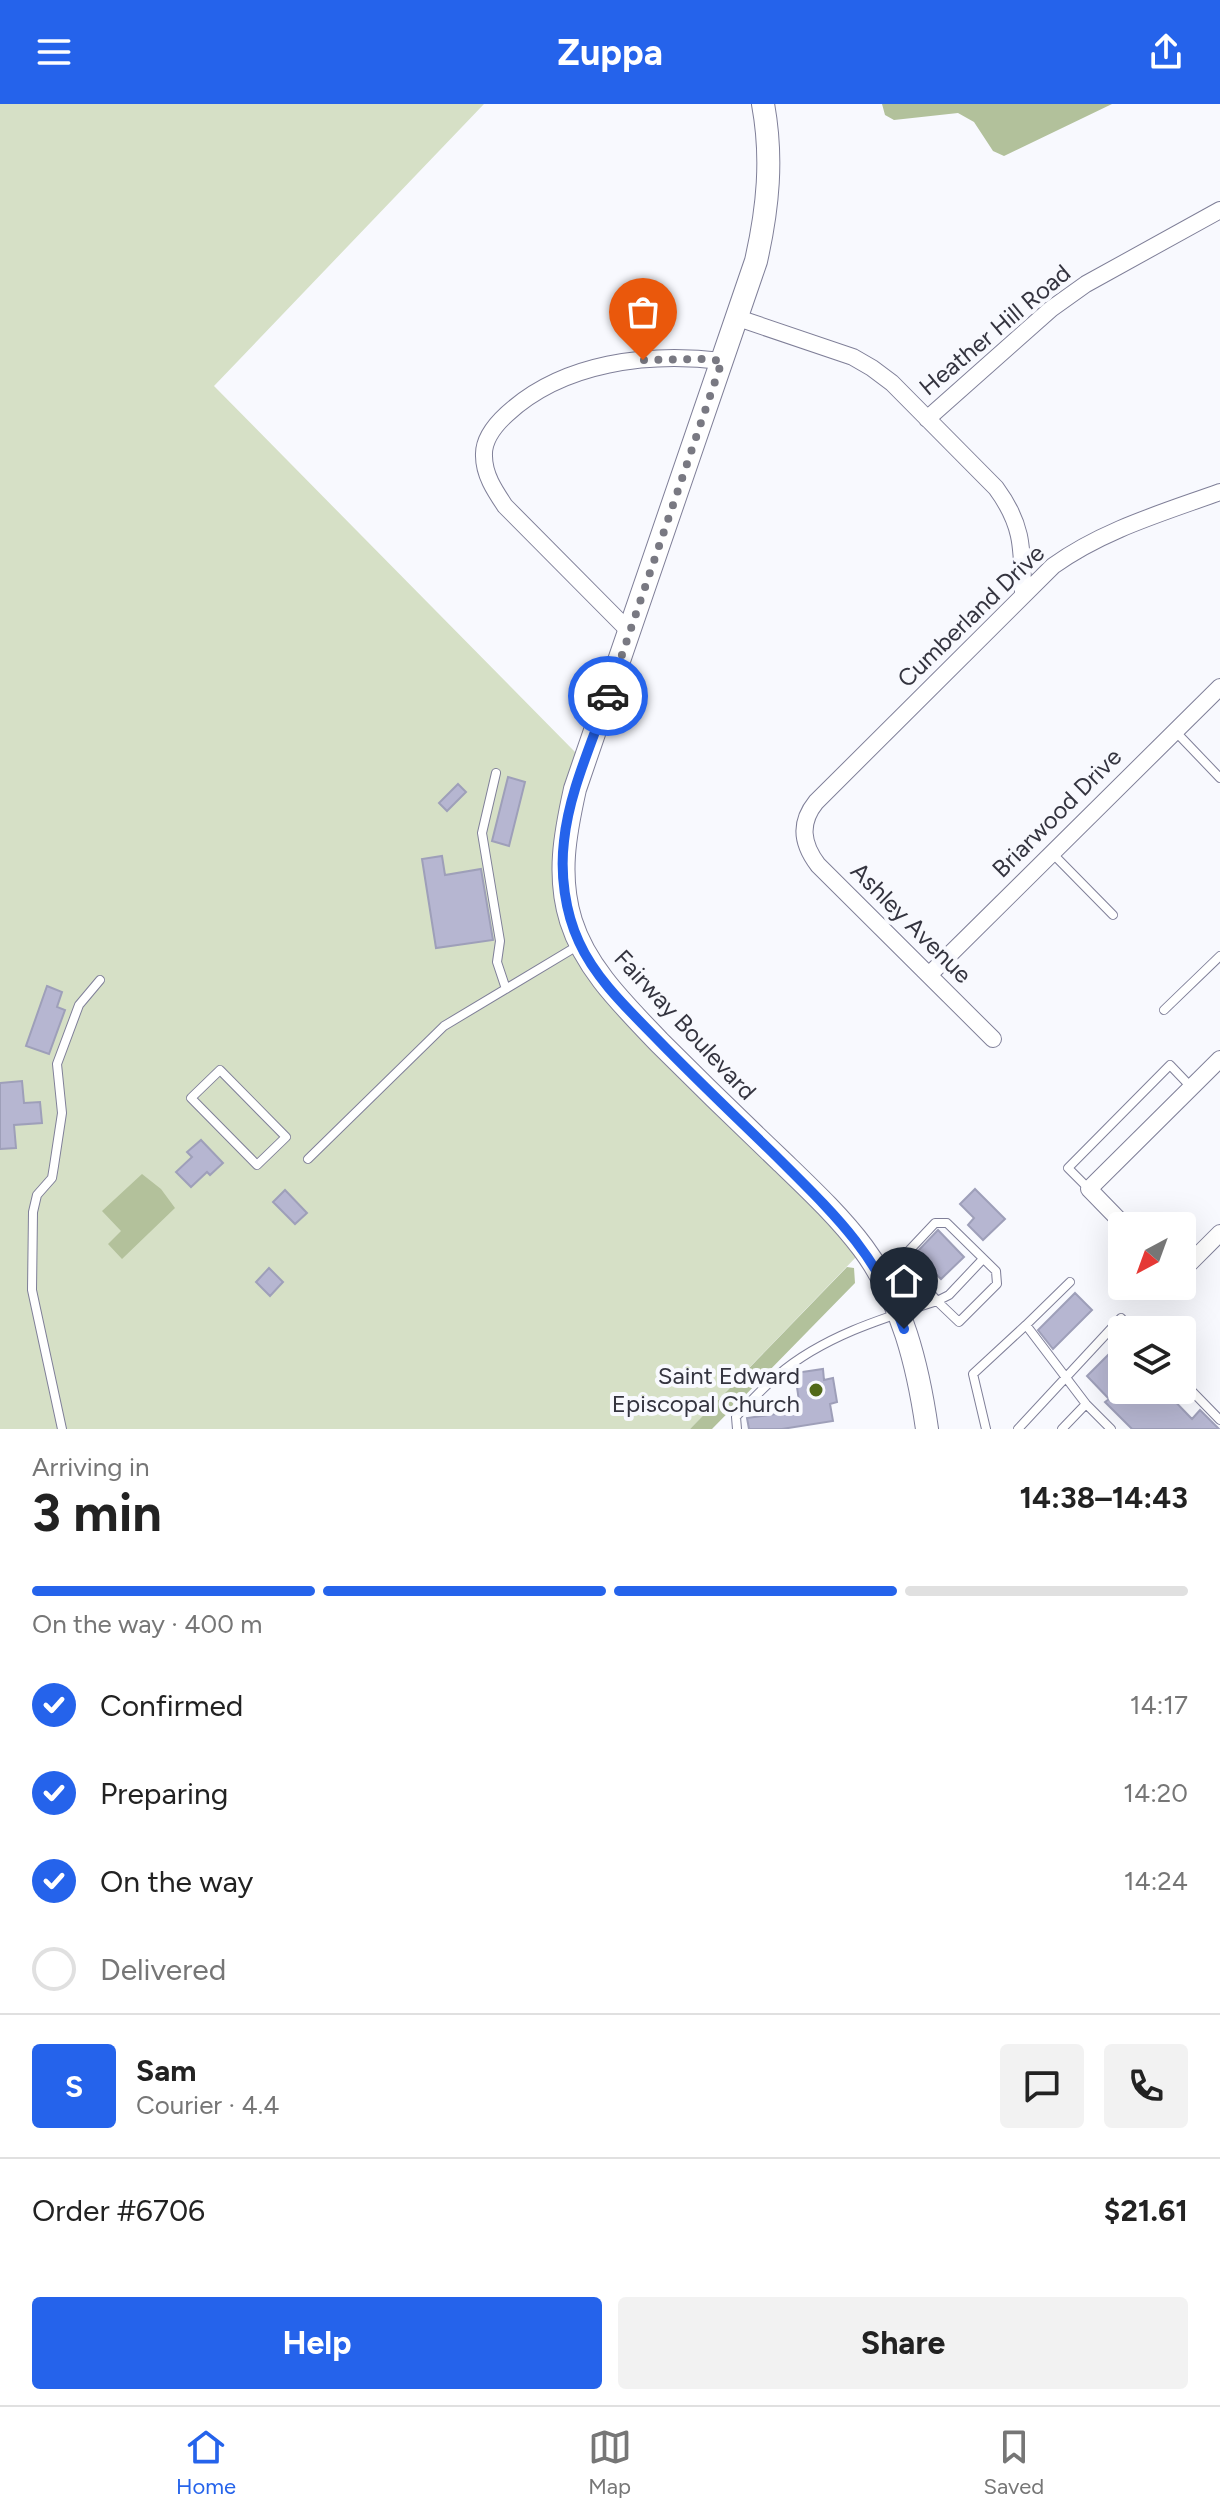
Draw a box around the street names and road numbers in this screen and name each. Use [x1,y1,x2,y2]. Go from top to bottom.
street label: Heather Hill Road [913,258,1076,401]
street label: Cumberland Drive [891,538,1050,693]
street label: Briarwood Drive [986,742,1127,883]
street label: Ashley Avenue [845,856,978,989]
street label: Fairway Boulevard [608,944,762,1106]

